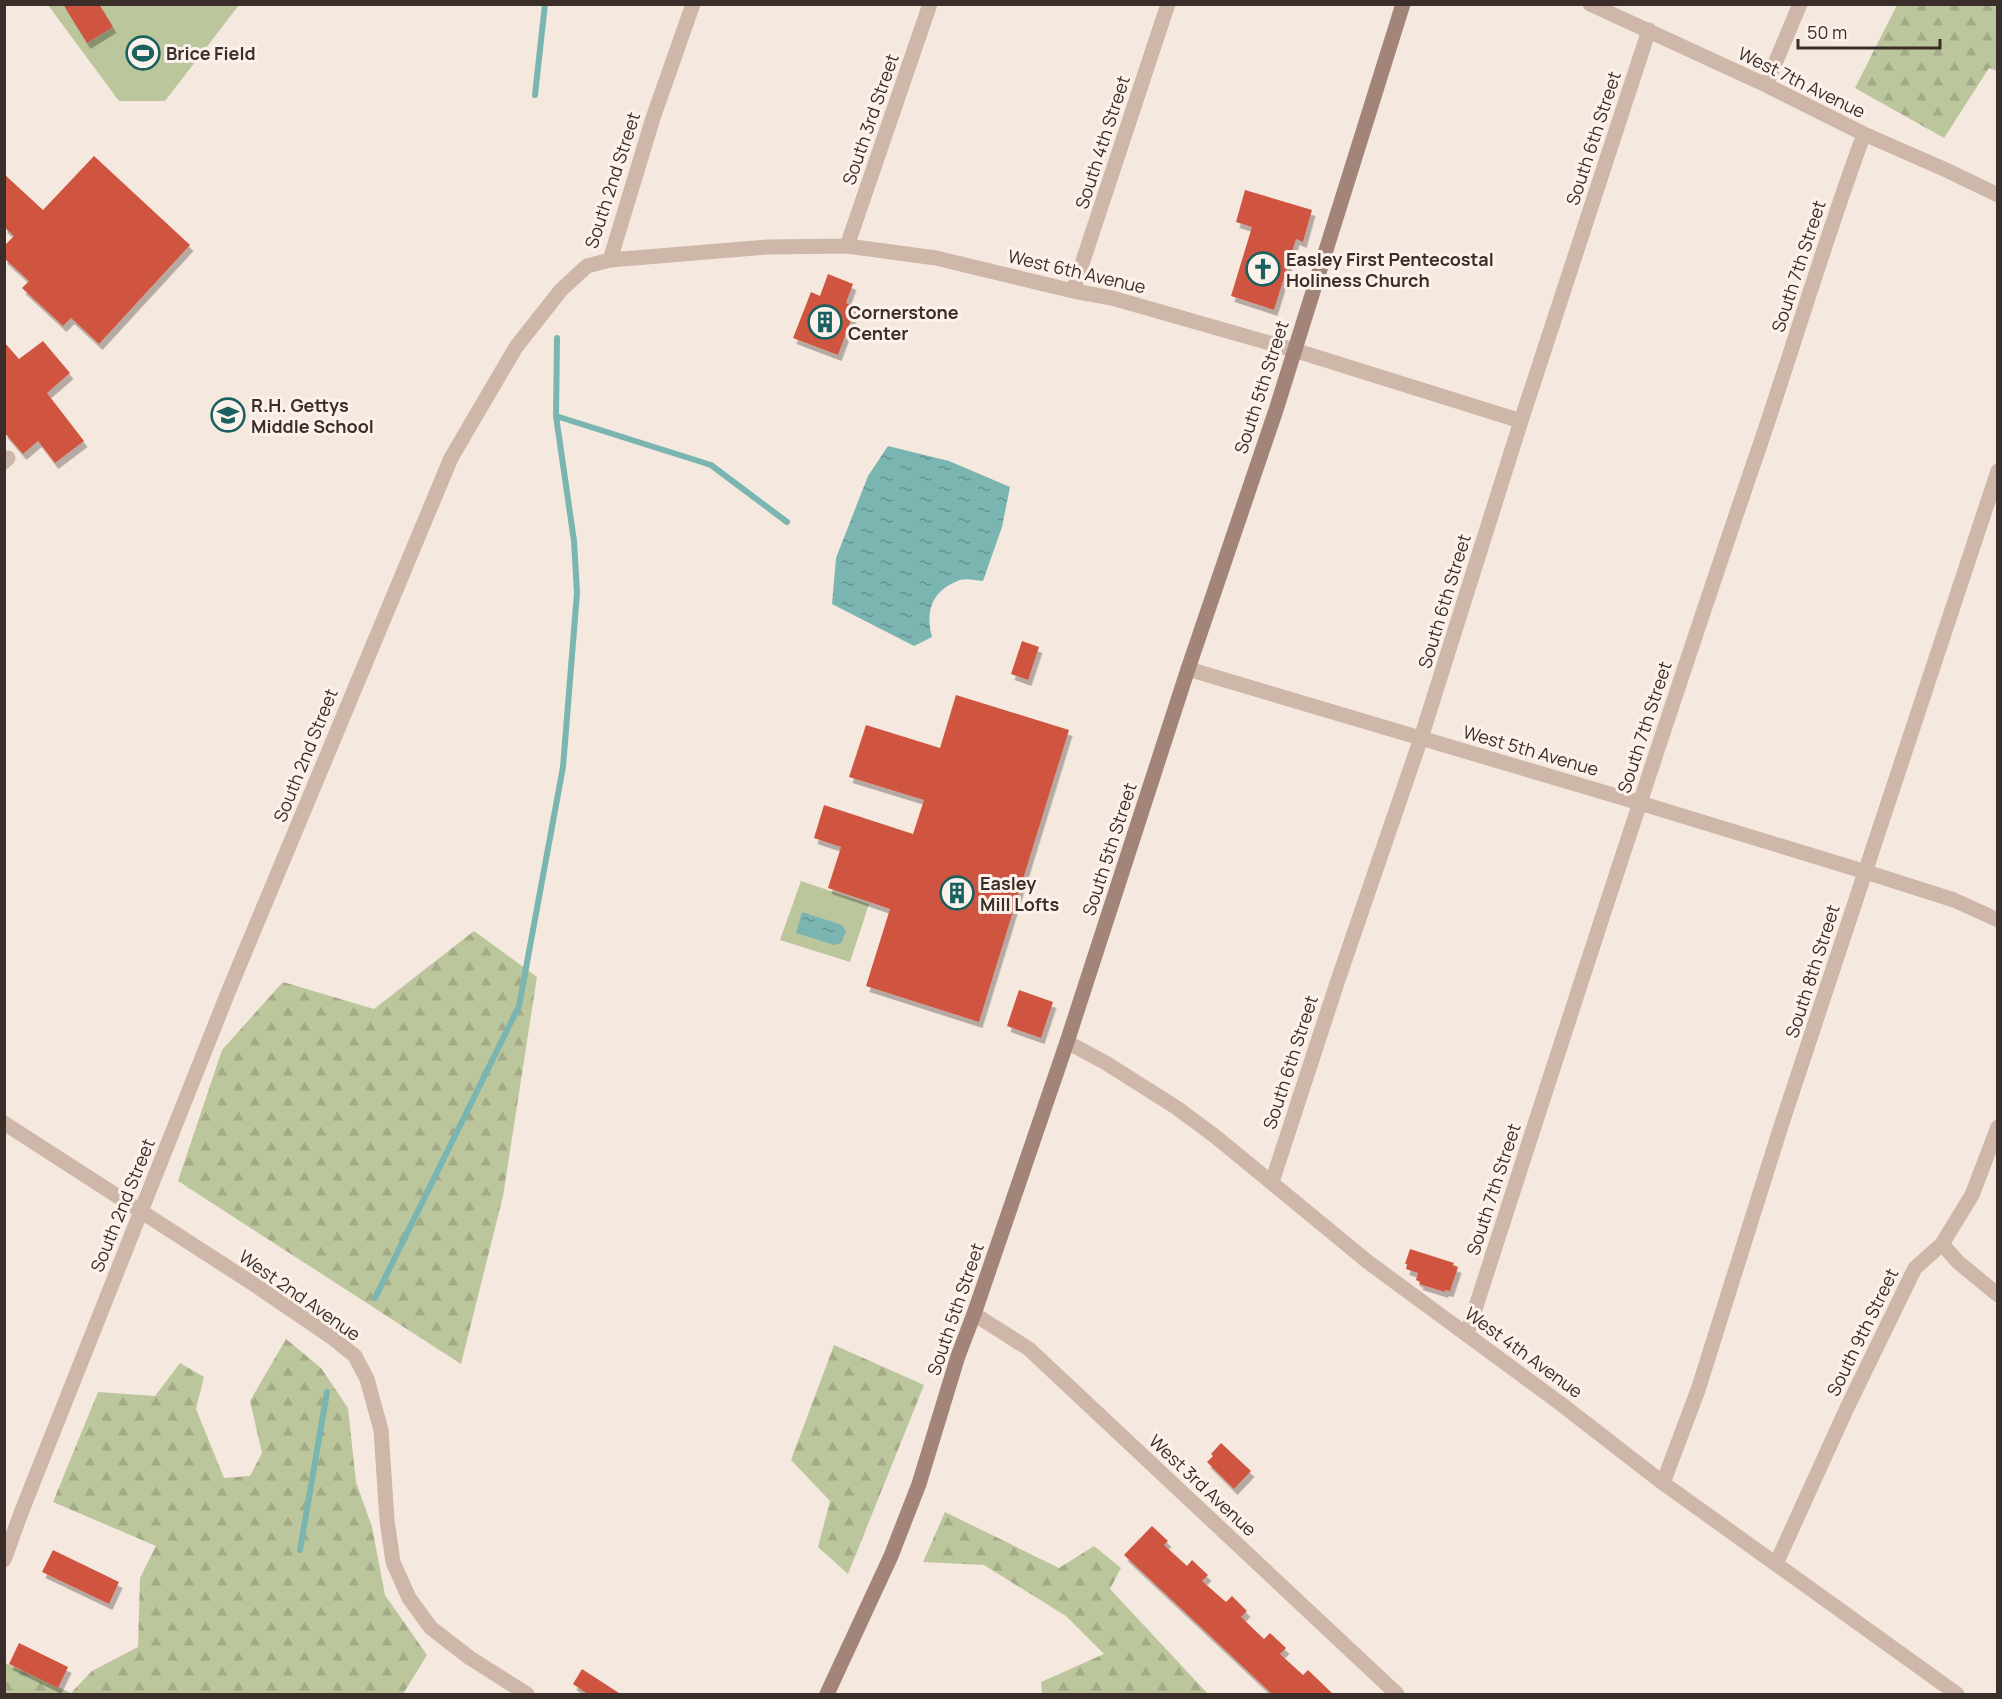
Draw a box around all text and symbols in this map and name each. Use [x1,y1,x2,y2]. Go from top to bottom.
scale bar [1798,12,1940,50]
text: 50 m [1807,20,1847,44]
sports icon: Brice Field [125,35,161,71]
place label: Brice Field [166,41,256,65]
street label: West 7th Avenue [1734,41,1870,123]
street label: South 3rd Street [836,50,904,188]
street label: South 6th Street [1560,68,1626,208]
street label: South 4th Street [1069,72,1135,212]
street label: South 2nd Street [579,109,645,251]
street label: South 7th Street [1765,197,1831,335]
street label: West 6th Avenue [1006,243,1148,299]
place label: Easley First Pentecostal Holiness Church [1286,247,1494,292]
church icon: Easley First Pentecostal Holiness Church [1245,251,1281,287]
place label: Cornerstone Center [848,300,959,345]
building icon: Cornerstone Center [807,304,843,340]
street label: South 5th Street [1228,317,1294,457]
place label: R.H. Gettys Middle School [251,393,374,438]
school or university icon: R.H. Gettys Middle School [210,397,246,433]
street label: South 6th Street [1412,531,1476,671]
street label: South 7th Street [1611,658,1677,796]
street label: South 2nd Street [267,685,343,825]
street label: West 5th Avenue [1460,719,1602,781]
street label: South 5th Street [1076,779,1142,919]
place label: Easley Mill Lofts [980,871,1059,916]
building icon: Easley Mill Lofts [939,875,975,911]
street label: South 8th Street [1779,901,1845,1041]
street label: South 6th Street [1257,992,1323,1132]
street label: South 7th Street [1460,1120,1526,1258]
street label: South 2nd Street [84,1135,160,1275]
street label: South 5th Street [921,1240,989,1378]
street label: West 2nd Avenue [234,1244,366,1346]
street label: South 9th Street [1821,1264,1903,1400]
street label: West 4th Avenue [1460,1301,1588,1403]
street label: West 3rd Avenue [1144,1429,1262,1541]

